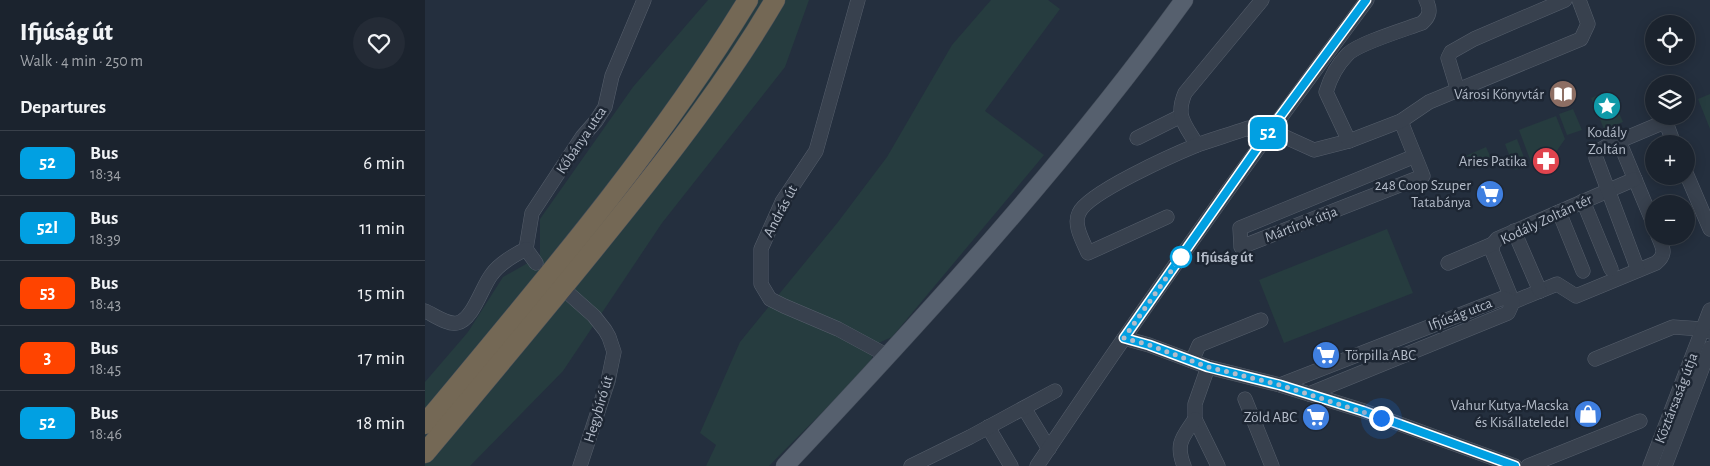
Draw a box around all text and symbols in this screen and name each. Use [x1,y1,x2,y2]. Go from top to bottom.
map controls [1645,15,1695,245]
button: locate [1645,15,1695,65]
button: heart [353,17,405,69]
text: Ifjúság út [20,21,113,45]
text: Walk · 4 min · 250 m [20,53,143,69]
button: layers [1645,75,1695,125]
library icon: Városi Könyvtár [1548,79,1578,109]
place label: Városi Könyvtár [1454,87,1544,102]
place icon: Kodály Zoltán [1592,91,1622,121]
text: Departures [20,98,106,117]
street label: Kőbánya utca [554,104,609,177]
line badge: 52 [1245,117,1291,149]
text: 52 [1260,124,1276,142]
place label: Kodály Zoltán [1587,125,1628,157]
button: + [1645,135,1695,185]
text: Bus [90,144,118,163]
pharmacy icon: Aries Patika [1531,146,1561,176]
text: 52 [39,154,56,172]
text: 6 min [363,154,405,173]
place label: Aries Patika [1459,154,1527,169]
text: 18:34 [90,166,121,182]
place label: 248 Coop Szuper Tatabánya [1375,178,1471,210]
supermarket icon: 248 Coop Szuper Tatabánya [1475,179,1505,209]
street label: András út [761,183,800,240]
street label: Kodály Zoltán tér [1498,192,1594,247]
button: − [1645,195,1695,245]
street label: Mártírok útja [1263,204,1340,245]
text: Bus [90,209,118,228]
text: 52I [37,219,58,237]
text: 11 min [359,219,405,238]
text: 18:39 [90,231,121,247]
marker: Ifjúság út [1170,246,1192,268]
place label: Ifjúság út [1196,250,1253,265]
text: Bus [90,274,118,293]
text: 53 [40,284,55,302]
text: 15 min [358,284,405,303]
street label: Ifjúság utca [1426,295,1494,334]
text: 18:43 [90,296,121,312]
text: Bus [90,339,118,358]
supermarket icon: Törpilla ABC [1311,340,1341,370]
place label: Törpilla ABC [1345,348,1416,363]
text: 3 [44,349,51,367]
text: 17 min [358,349,405,368]
street label: Köztársaság útja [1652,351,1701,446]
text: 18:45 [90,361,121,377]
street label: Hegybíró út [581,374,616,444]
place label: Vahur Kutya-Macska és Kisállateledel [1451,398,1569,430]
shop icon: Vahur Kutya-Macska és Kisállateledel [1573,399,1603,429]
supermarket icon: Zöld ABC [1301,402,1331,432]
text: Bus [90,404,118,423]
your location [1369,406,1394,431]
place label: Zöld ABC [1244,410,1297,425]
text: 52 [39,414,56,432]
text: 18 min [357,414,405,433]
text: 18:46 [90,426,122,442]

